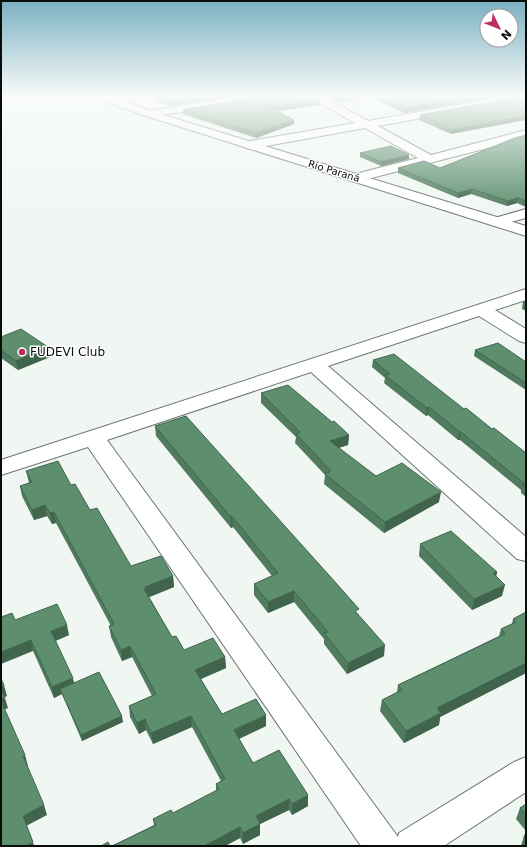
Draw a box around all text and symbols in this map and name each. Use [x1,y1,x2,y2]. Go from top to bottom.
north arrow [479,8,519,48]
text: N [498,27,514,42]
street label: Río Paraná [307,158,361,184]
place label: FUDEVI Club [30,345,105,359]
marker: FUDEVI Club [17,347,27,357]

